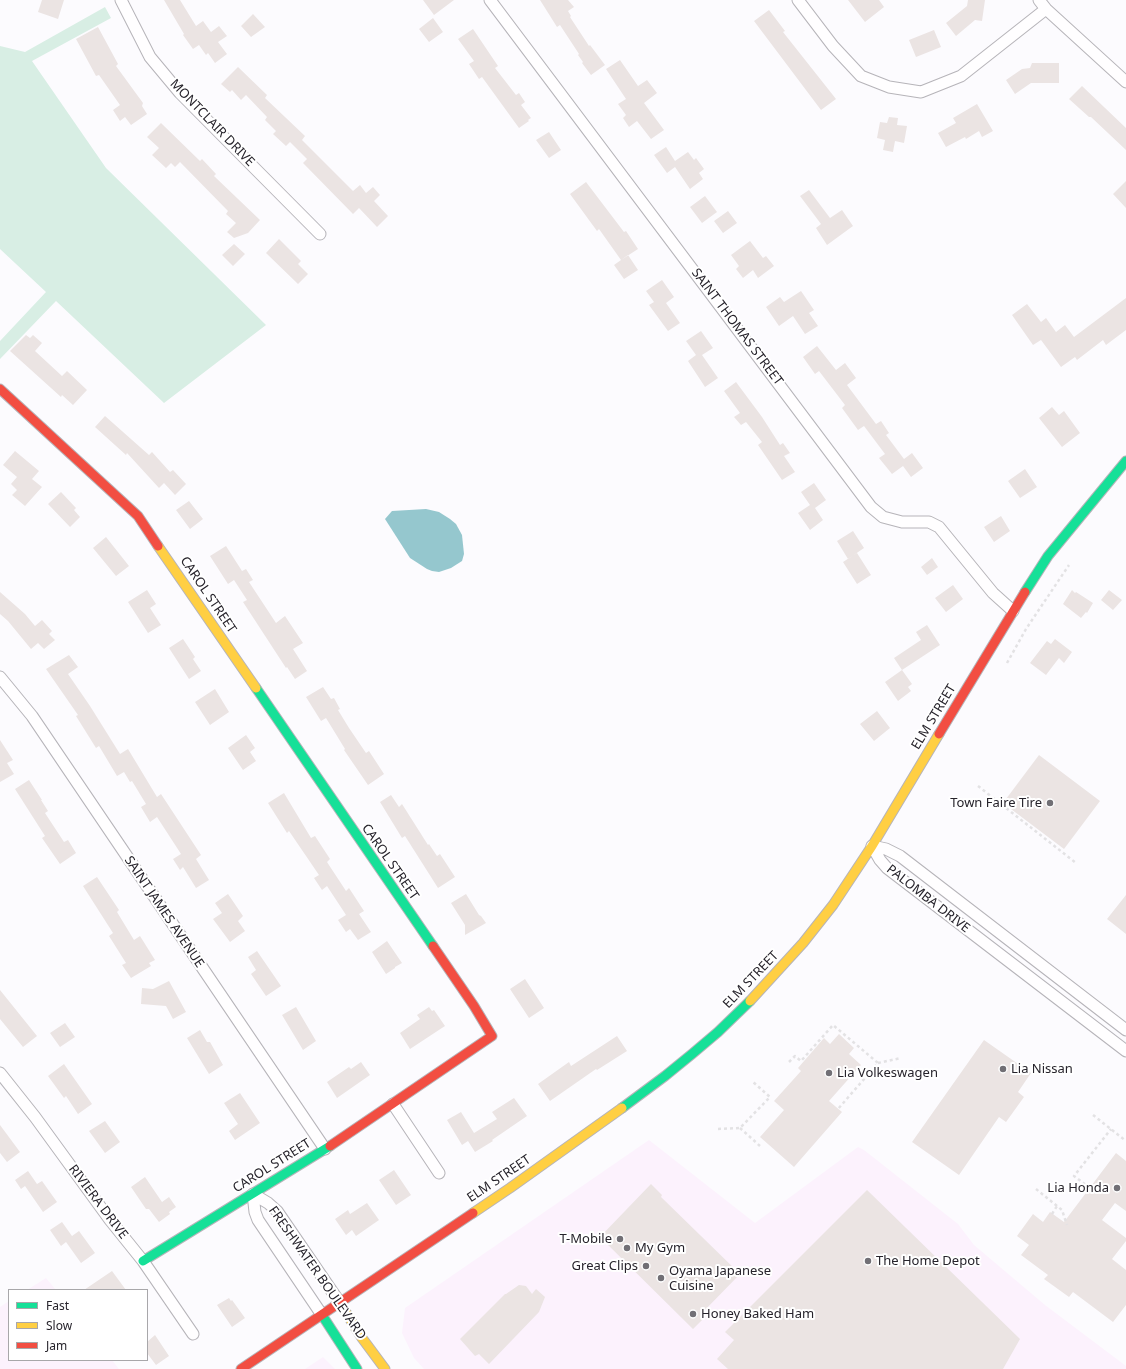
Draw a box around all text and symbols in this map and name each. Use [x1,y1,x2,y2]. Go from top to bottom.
street label: MONTCLAIR DRIVE [166,76,258,170]
street label: SAINT THOMAS STREET [688,266,786,388]
street label: CAROL STREET [177,554,239,636]
street label: ELM STREET [908,682,960,752]
place label: Town Faire Tire [950,795,1042,811]
marker: Town Faire Tire [1045,798,1055,808]
street label: CAROL STREET [358,821,422,903]
street label: SAINT JAMES AVENUE [121,853,207,971]
street label: PALOMBA DRIVE [883,862,973,936]
street label: ELM STREET [720,948,782,1012]
place label: Lia Nissan [1011,1061,1073,1077]
marker: Lia Nissan [998,1064,1008,1074]
place label: Lia Volkeswagen [837,1065,938,1081]
marker: Lia Volkeswagen [824,1068,834,1078]
street label: CAROL STREET [230,1136,314,1196]
street label: ELM STREET [464,1152,534,1206]
street label: RIVIERA DRIVE [65,1162,131,1242]
place label: Lia Honda [1047,1180,1109,1196]
marker: Lia Honda [1112,1183,1122,1193]
street label: FRESHWATER BOULEVARD [265,1203,369,1343]
place label: T-Mobile [559,1231,612,1247]
marker: T-Mobile [615,1234,625,1244]
place label: My Gym [635,1240,685,1256]
marker: My Gym [622,1243,632,1253]
place label: The Home Depot [876,1253,980,1269]
marker: The Home Depot [863,1256,873,1266]
place label: Great Clips [572,1258,638,1274]
marker: Great Clips [641,1261,651,1271]
place label: Oyama Japanese Cuisine [669,1263,771,1294]
marker: Oyama Japanese Cuisine [656,1273,666,1283]
legend [8,1289,148,1361]
text: Fast [46,1297,69,1314]
place label: Honey Baked Ham [701,1306,814,1322]
marker: Honey Baked Ham [688,1309,698,1319]
text: Slow [46,1317,72,1334]
text: Jam [46,1337,67,1354]

